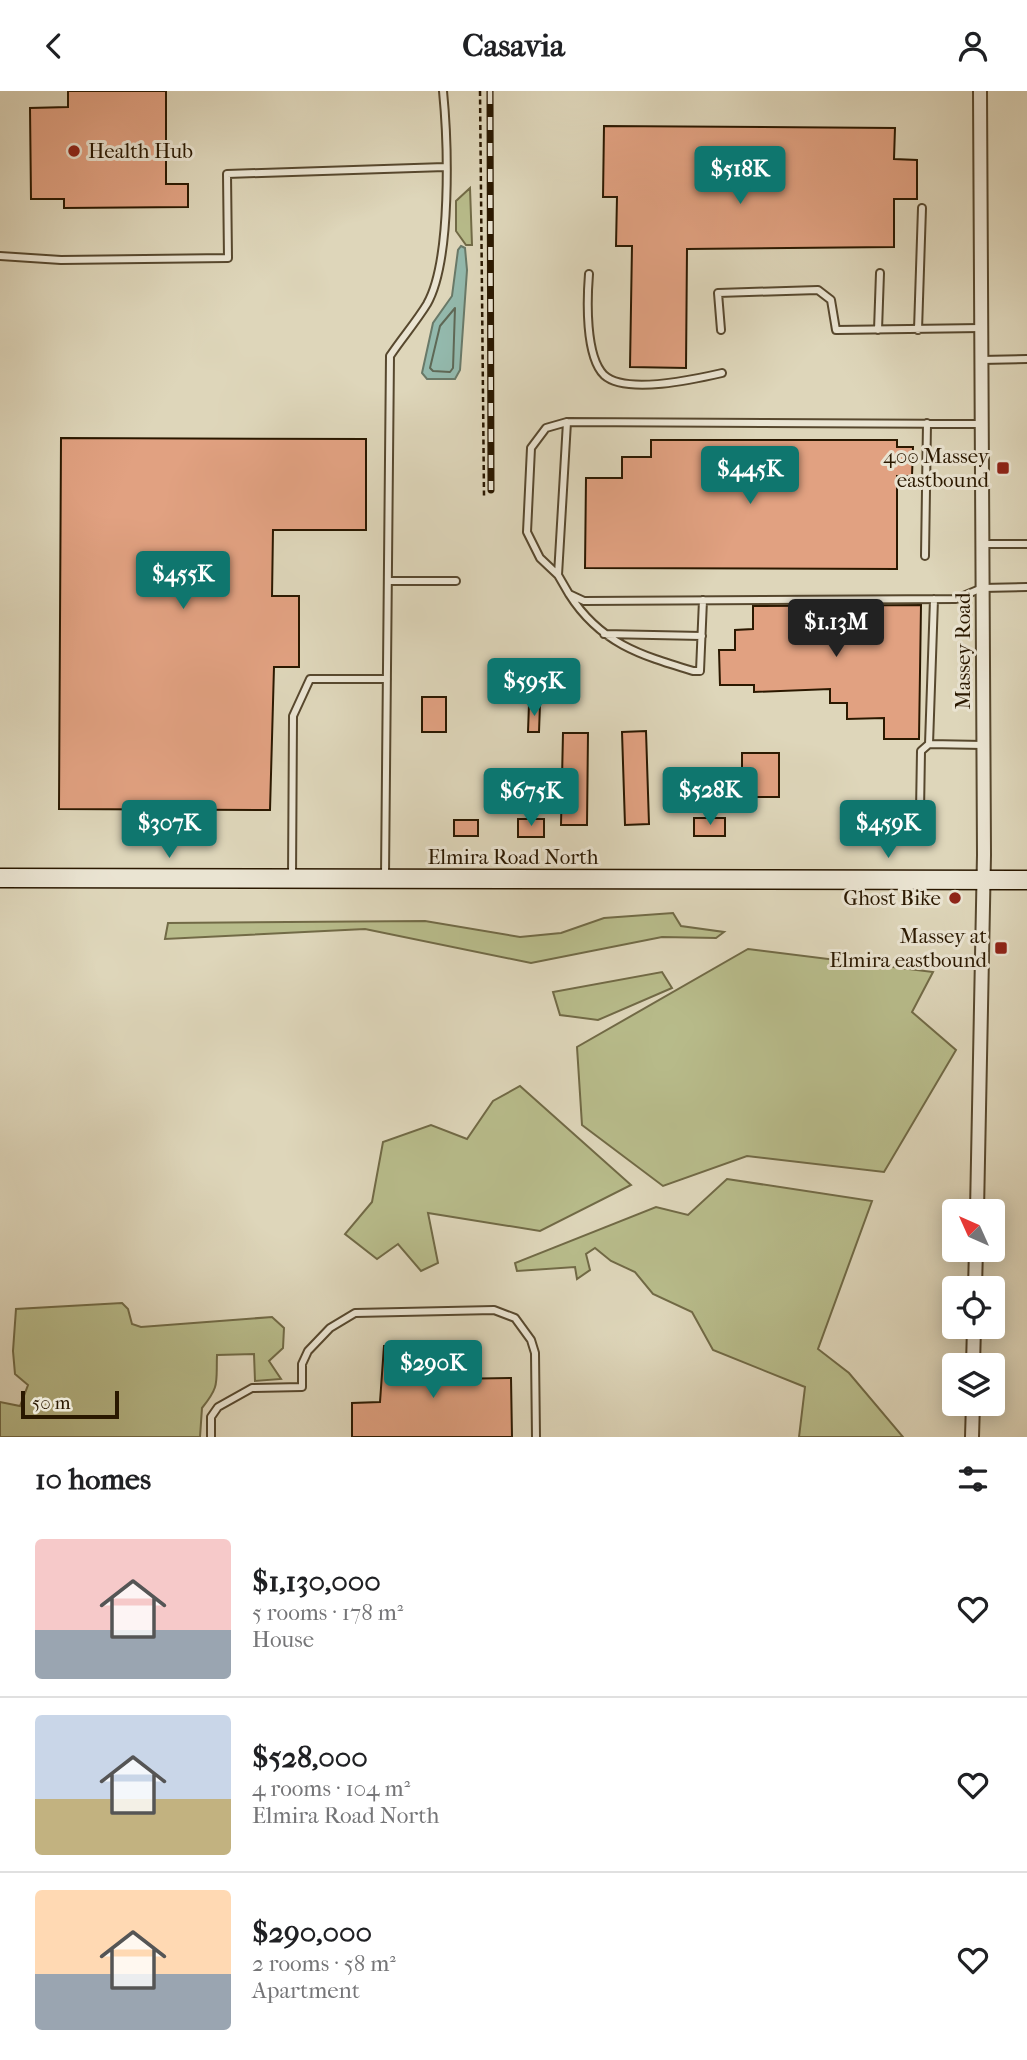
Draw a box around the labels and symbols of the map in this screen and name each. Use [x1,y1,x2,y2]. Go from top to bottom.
place label: Health Hub [88,139,193,163]
marker: Health Hub [66,143,82,159]
pin: $518K [691,146,789,206]
place label: 400 Massey eastbound [883,444,990,492]
pin: $445K [701,447,799,506]
marker: 400 Massey eastbound [995,460,1011,476]
pin: $455K [134,552,232,611]
street label: Massey Road [951,592,975,709]
pin: $1.13M [779,599,893,659]
pin: $595K [485,659,583,718]
pin: $528K [661,767,759,827]
pin: $675K [482,769,580,828]
pin: $307K [120,801,218,860]
pin: $459K [839,801,937,860]
street label: Elmira Road North [427,845,599,869]
place label: Ghost Bike [843,886,941,910]
marker: Ghost Bike [947,890,963,906]
place label: Massey at Elmira eastbound [829,924,988,972]
marker: Massey at Elmira eastbound [993,940,1009,956]
north arrow [942,1199,1004,1262]
pin: $290K [384,1341,482,1400]
scale bar [21,1388,119,1420]

